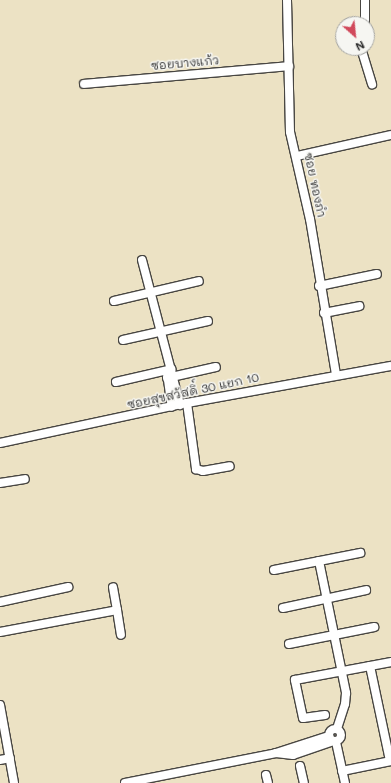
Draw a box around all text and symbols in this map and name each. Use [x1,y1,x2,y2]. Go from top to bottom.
north arrow [335,16,375,56]
text: N [353,38,367,55]
street label: ซอยบางแก้ว [150,53,220,73]
street label: ซอย ทองภํา [301,151,329,219]
street label: ซอยสุขสวัสดิ์ 30 แยก 10 [126,370,260,412]

